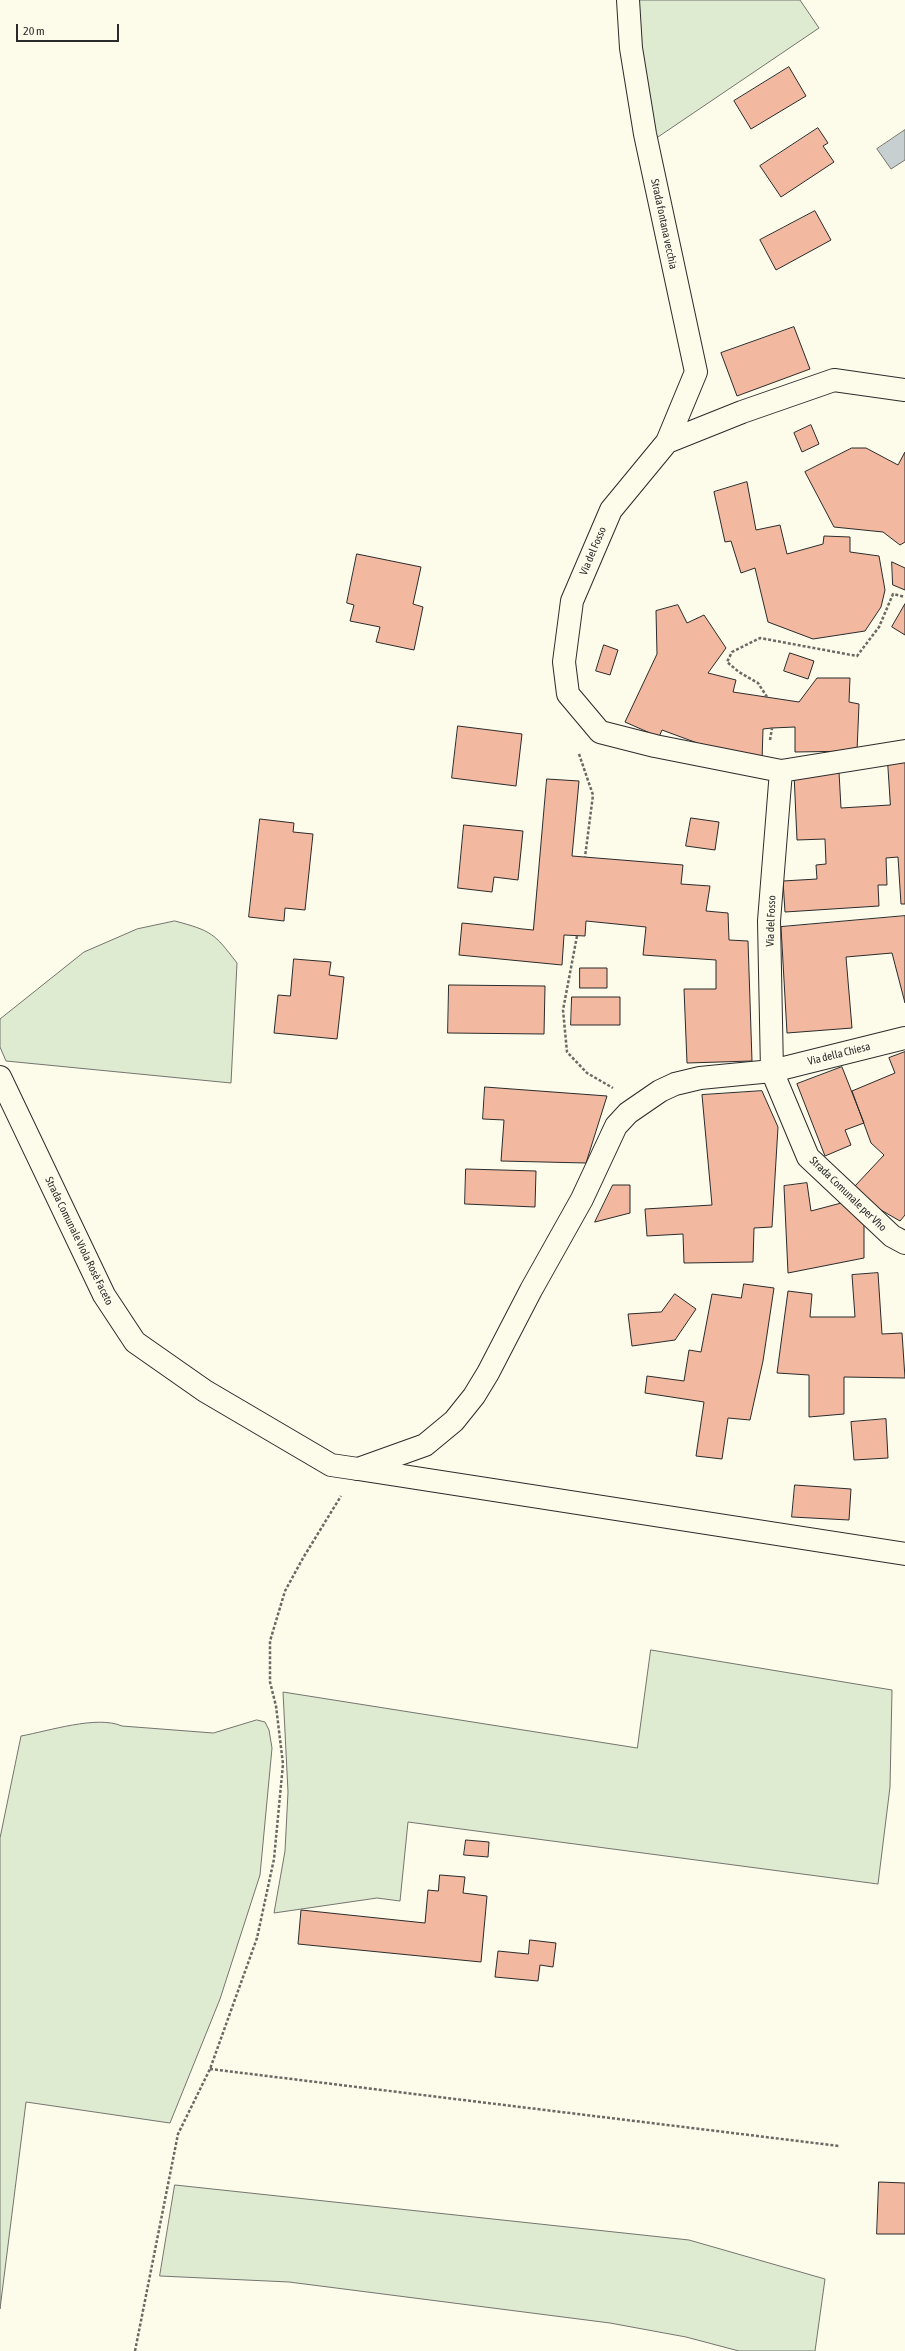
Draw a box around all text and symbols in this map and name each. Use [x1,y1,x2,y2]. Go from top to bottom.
scale bar [18,16,121,42]
text: 20 m [23,24,45,38]
street label: Strada fontana vecchia [648,178,680,270]
street label: Via del Fosso [577,525,609,577]
street label: Via del Fosso [764,895,778,947]
street label: Via della Chiesa [806,1040,872,1068]
street label: Strada Comunale per Vho [807,1154,889,1234]
street label: Strada Comunale Viola Rosè Faceto [42,1175,116,1307]

